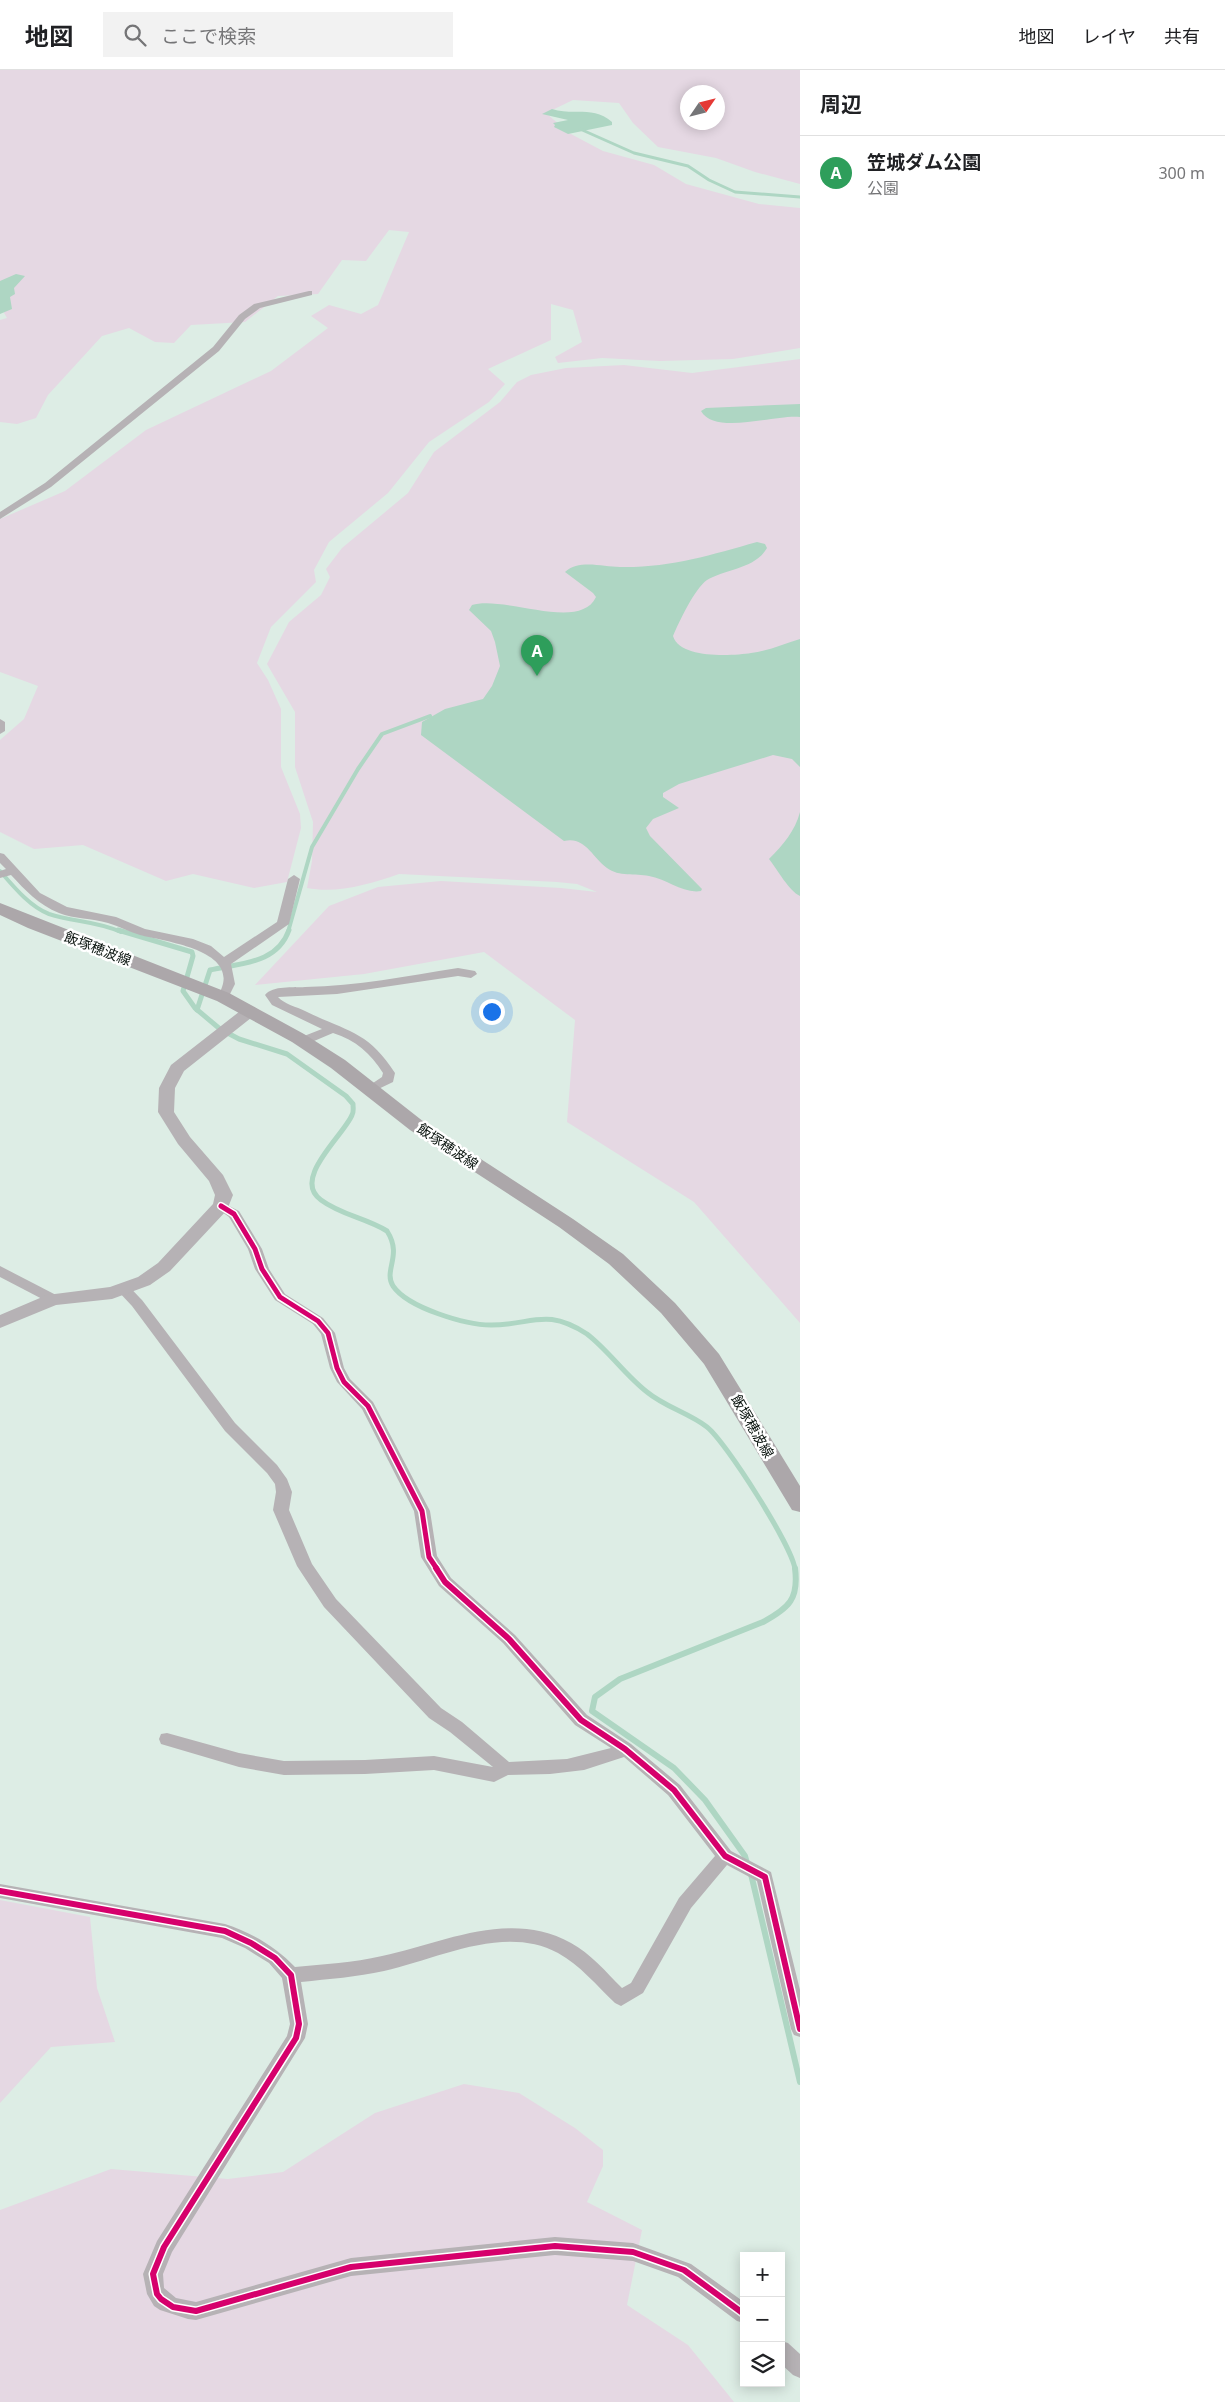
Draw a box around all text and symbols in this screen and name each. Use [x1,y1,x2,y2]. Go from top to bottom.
search box [103,12,453,57]
text: 地図 [25,19,73,52]
icon: search [121,21,149,49]
text: ここで検索 [161,23,256,49]
text: 地図 [1019,24,1055,48]
text: レイヤ [1083,24,1136,48]
text: 共有 [1164,24,1200,48]
north arrow [680,85,725,130]
text: 周辺 [820,90,862,118]
text: 笠城ダム公園 [867,149,981,175]
text: A [830,162,842,184]
text: 300 m [1158,162,1205,184]
text: 公園 [867,177,899,199]
pin: A [521,635,553,676]
street label: 飯塚穂波線 [62,927,134,969]
your location [479,999,505,1025]
street label: 飯塚穂波線 [414,1119,482,1173]
street label: 飯塚穂波線 [727,1391,779,1461]
map controls [740,2252,785,2387]
button: + [740,2252,785,2297]
button: − [740,2297,785,2342]
button: layers [740,2342,785,2387]

